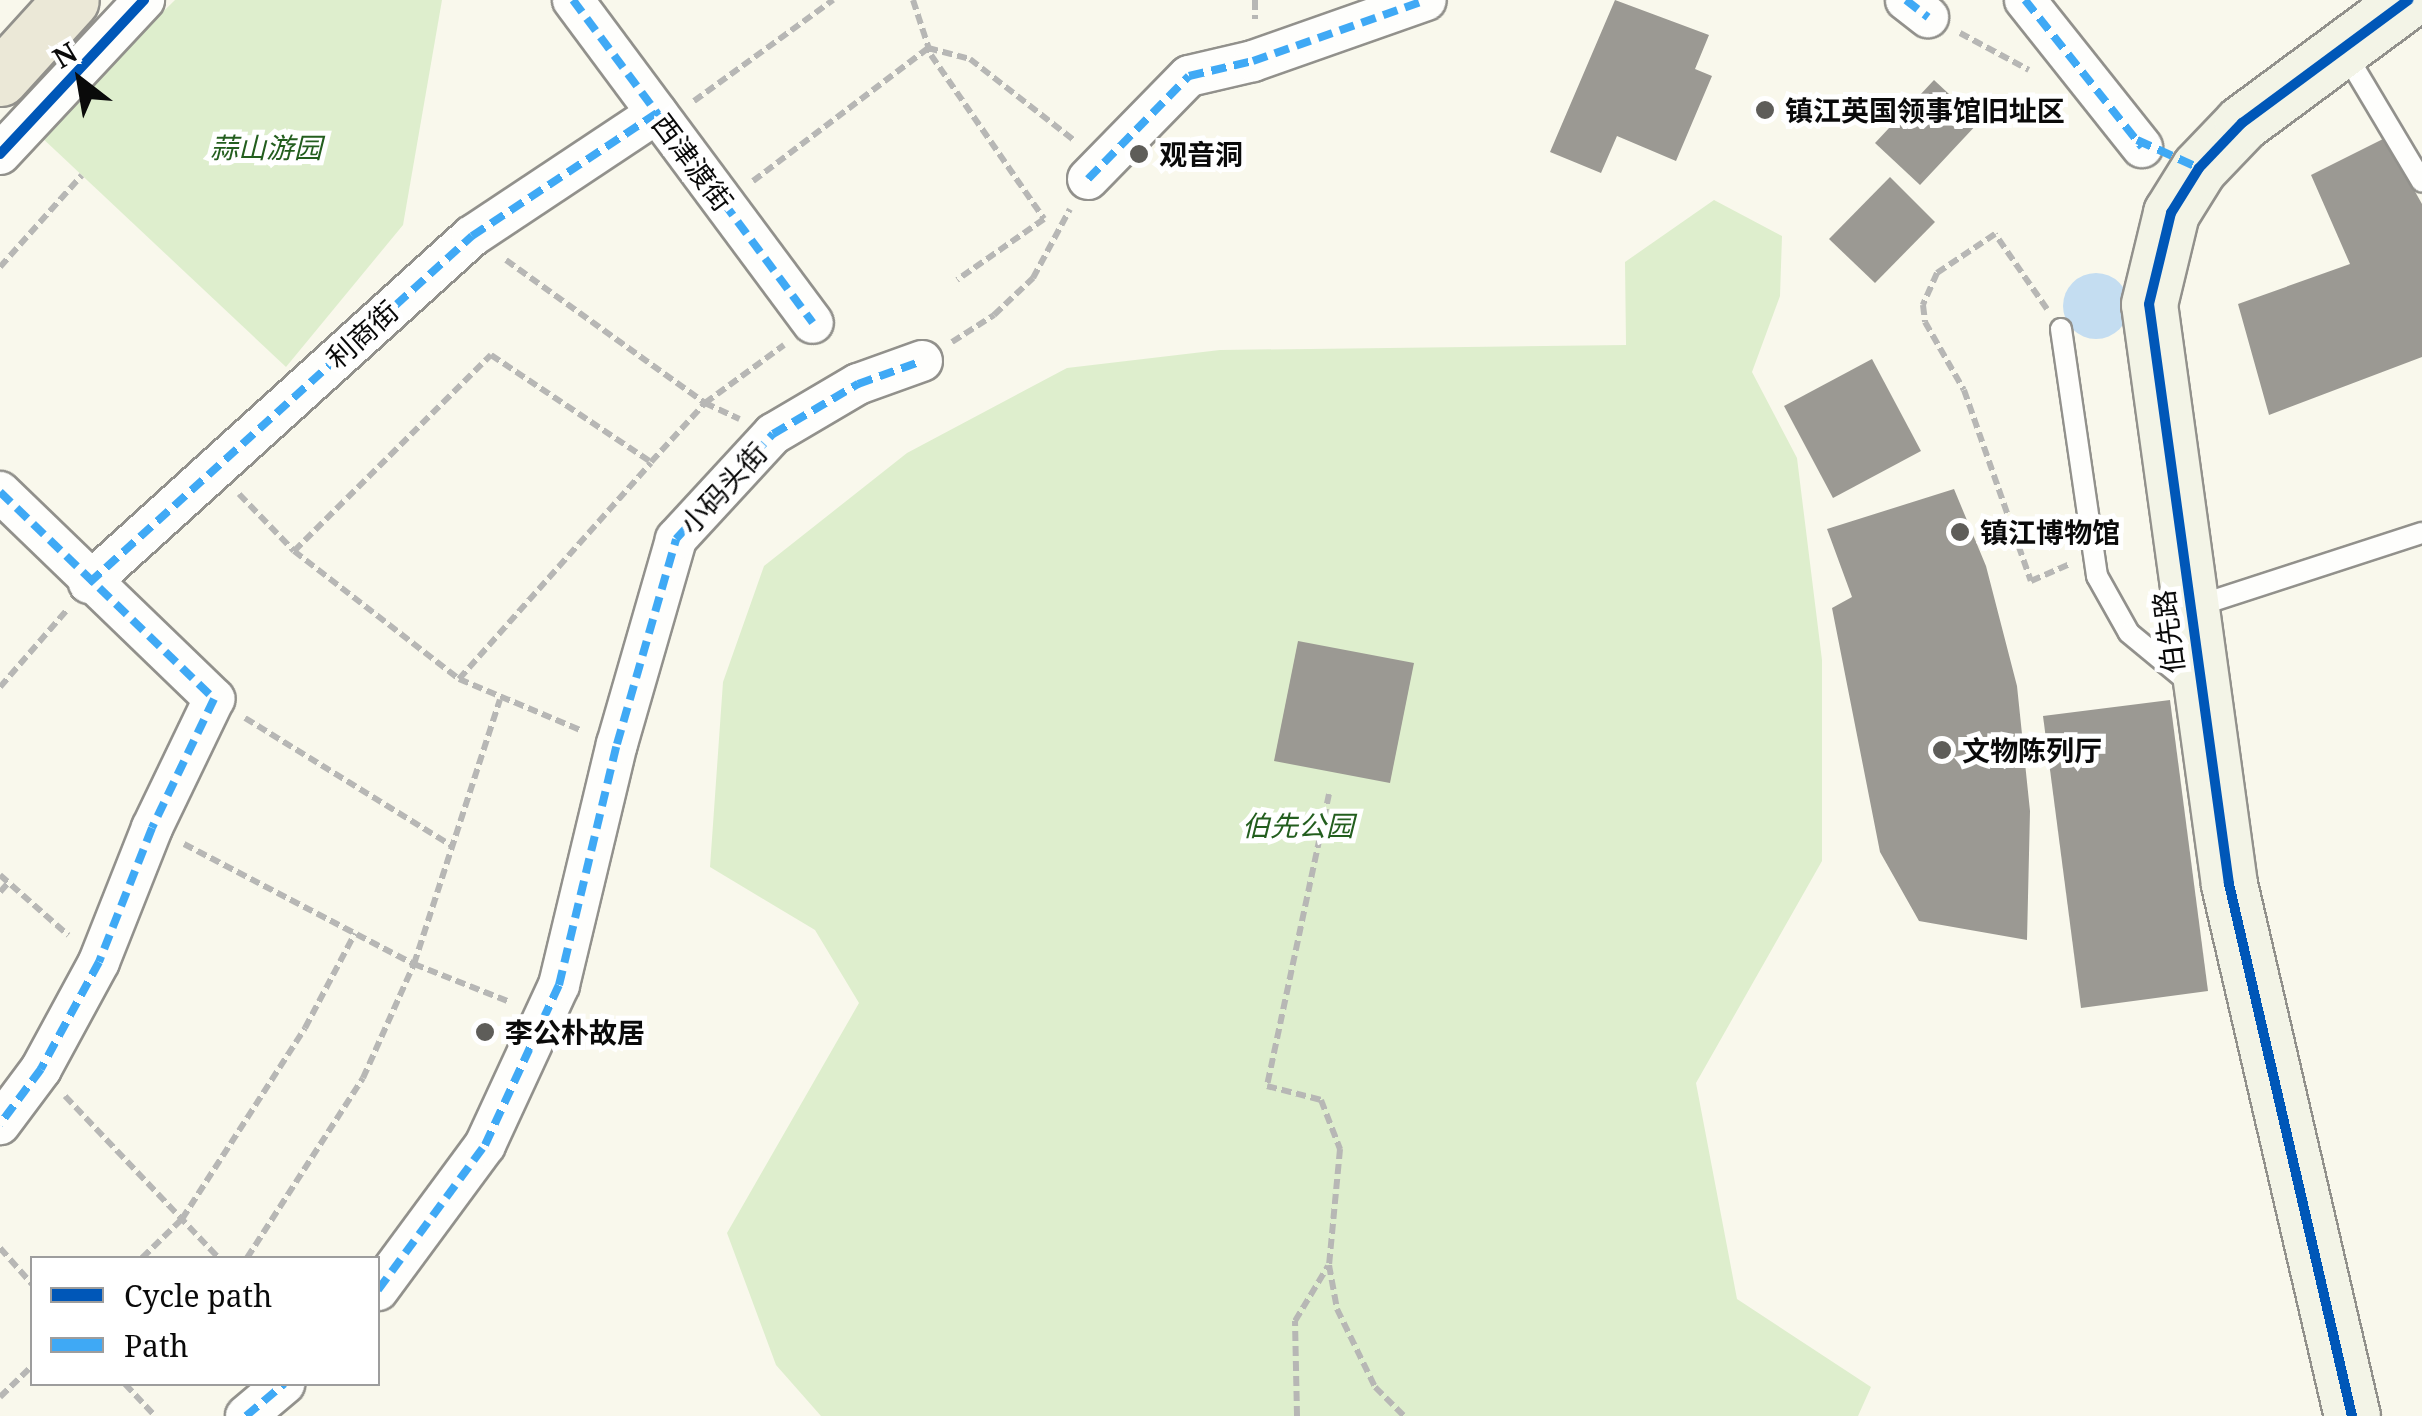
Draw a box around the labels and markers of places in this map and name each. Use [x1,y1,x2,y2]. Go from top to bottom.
place label: 镇江英国领事馆旧址区 [1785,93,2065,127]
marker: 镇江英国领事馆旧址区 [1754,99,1776,121]
place label: 观音洞 [1159,137,1243,171]
marker: 观音洞 [1128,143,1150,165]
place label: 镇江博物馆 [1980,515,2120,549]
marker: 镇江博物馆 [1949,521,1971,543]
place label: 文物陈列厅 [1962,733,2102,767]
marker: 文物陈列厅 [1931,739,1953,761]
place label: 李公朴故居 [505,1015,645,1049]
marker: 李公朴故居 [474,1021,496,1043]

